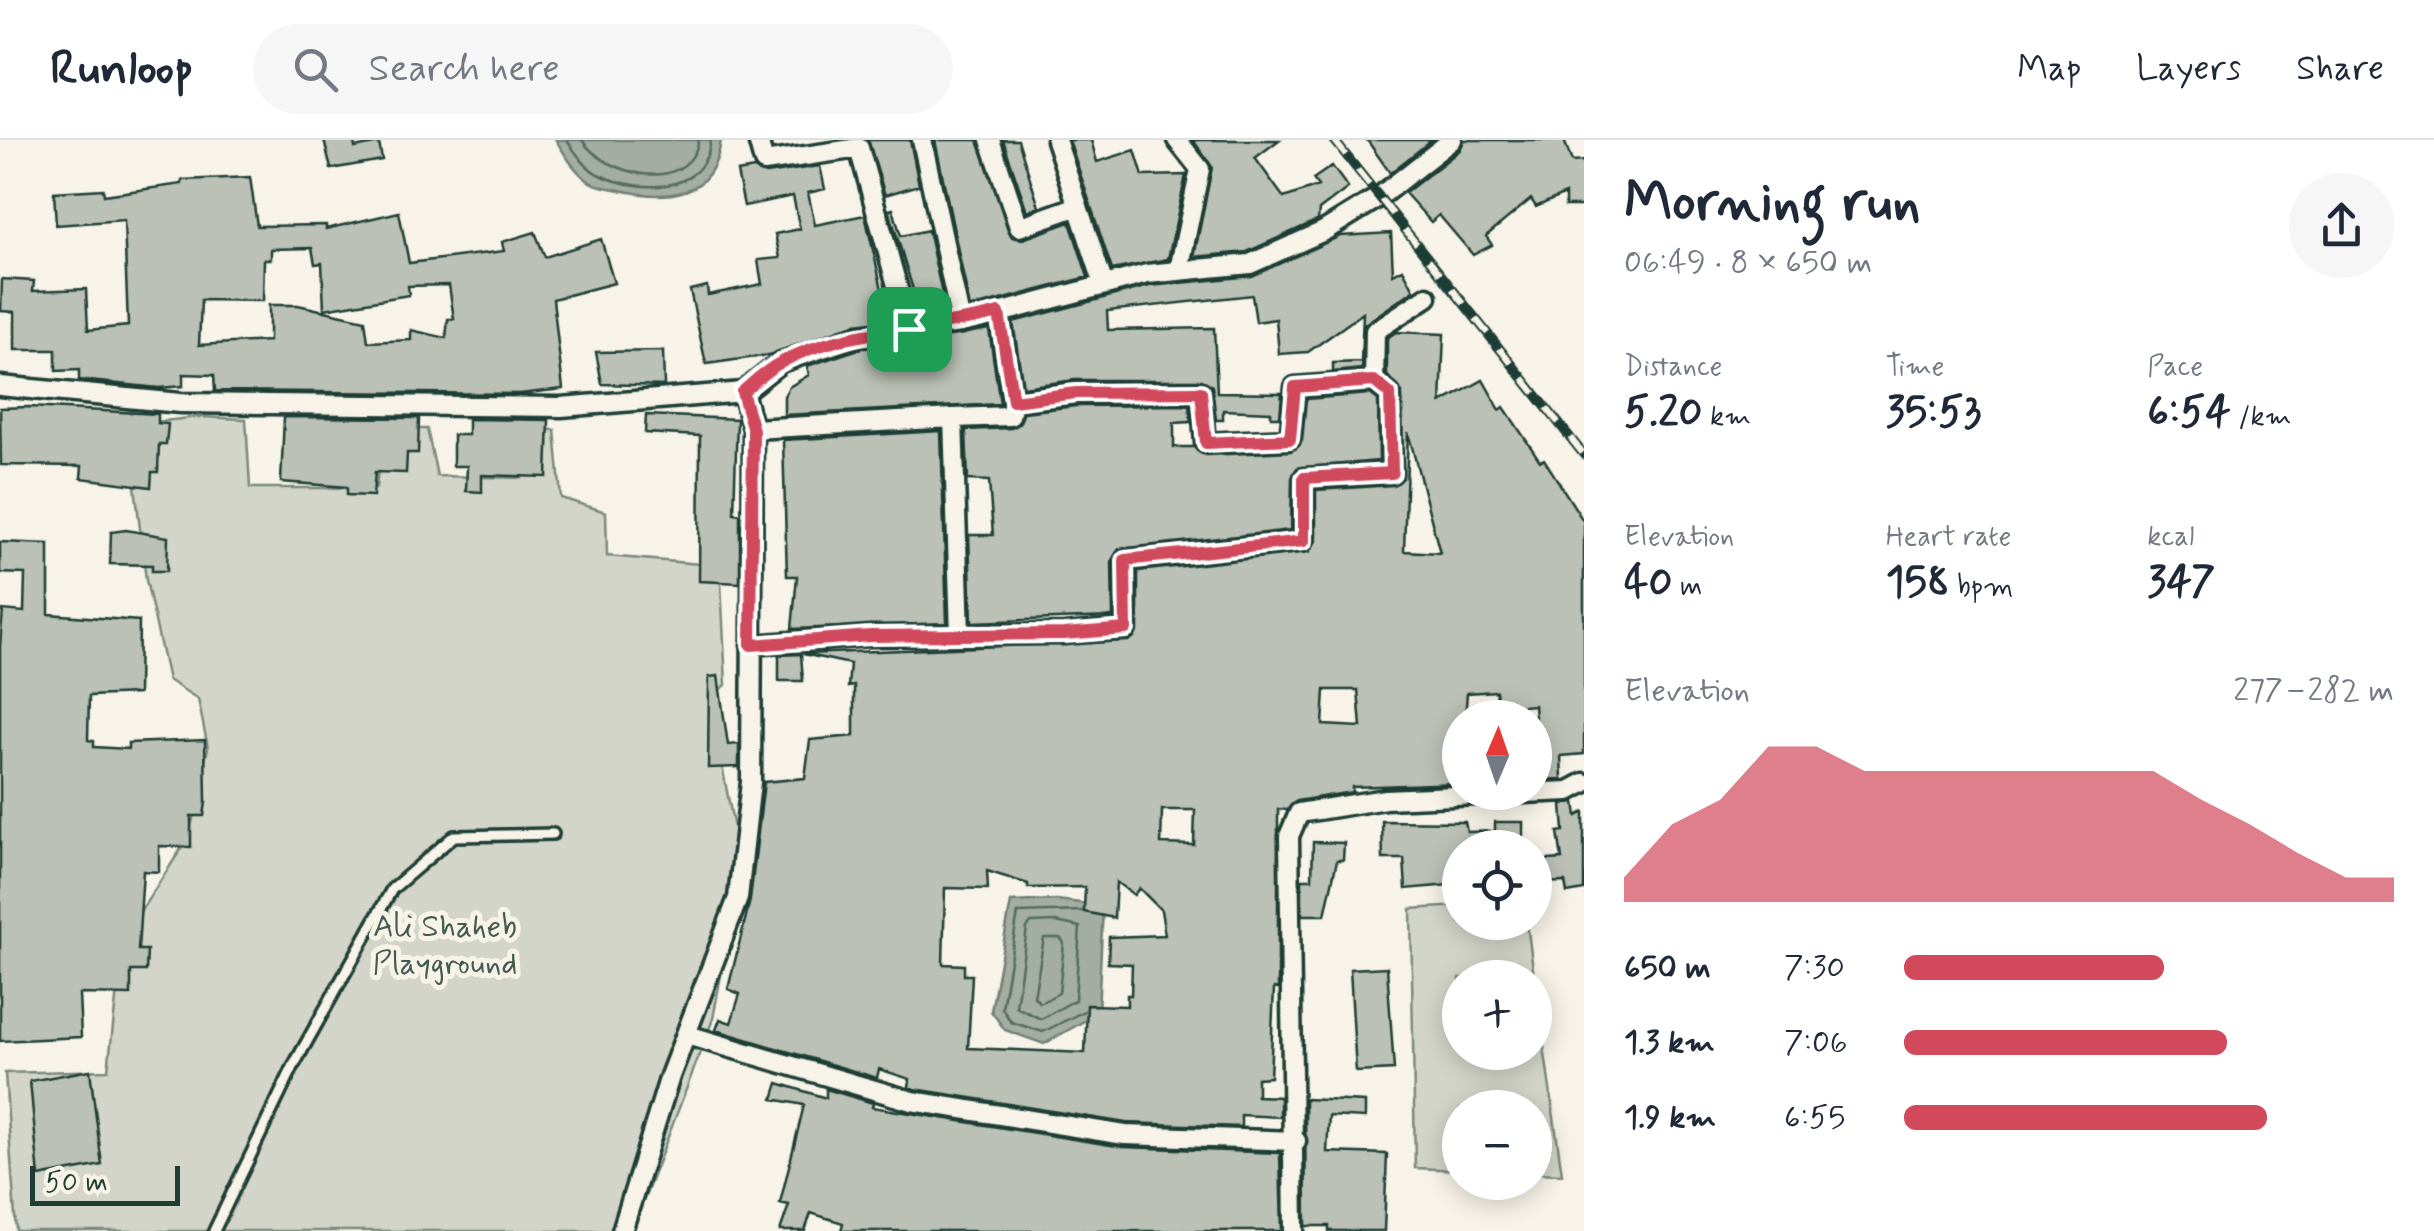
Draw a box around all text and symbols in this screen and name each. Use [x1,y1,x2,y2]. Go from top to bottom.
search box [253,24,953,114]
text: Runloop [50,38,193,101]
icon: search [288,42,343,97]
text: Search here [368,45,560,94]
text: Map [2017,46,2081,92]
text: Layers [2136,46,2241,92]
text: Share [2296,46,2384,92]
text: Morning run [1624,168,1921,240]
button: share [2289,173,2394,278]
text: 06:49 · 8 × 650 m [1624,242,1872,284]
pin [867,287,952,372]
icon: arrive [882,302,937,357]
text: Distance [1624,349,1722,386]
text: Time [1886,349,1944,386]
text: Pace [2147,349,2203,386]
text: 5.20 [1624,386,1703,441]
text: 35:53 [1886,386,1981,441]
text: 6:54 [2147,386,2231,441]
text: km [1703,399,1751,436]
text: /km [2231,399,2291,436]
text: Elevation [1624,519,1734,556]
text: Heart rate [1886,519,2011,556]
text: kcal [2147,519,2194,556]
text: 40 [1624,556,1672,611]
text: 158 [1886,556,1950,611]
text: 347 [2147,556,2215,611]
text: m [1672,569,1702,606]
text: bpm [1950,569,2013,606]
text: Elevation [1624,670,1750,712]
text: 277–282 m [2233,670,2394,712]
north arrow [1442,700,1552,810]
map controls [1442,700,1552,1200]
button: locate [1442,830,1552,940]
park label: Ali Shaheb Playground [373,906,517,985]
text: 650 m [1624,947,1711,989]
text: 7:30 [1784,947,1845,989]
button: + [1442,960,1552,1070]
text: 1.3 km [1624,1022,1715,1064]
text: 7:06 [1784,1022,1848,1064]
button: − [1442,1090,1552,1200]
text: 1.9 km [1624,1097,1716,1139]
text: 6:55 [1784,1097,1845,1139]
scale bar [30,1161,180,1206]
text: 50 m [45,1165,108,1202]

